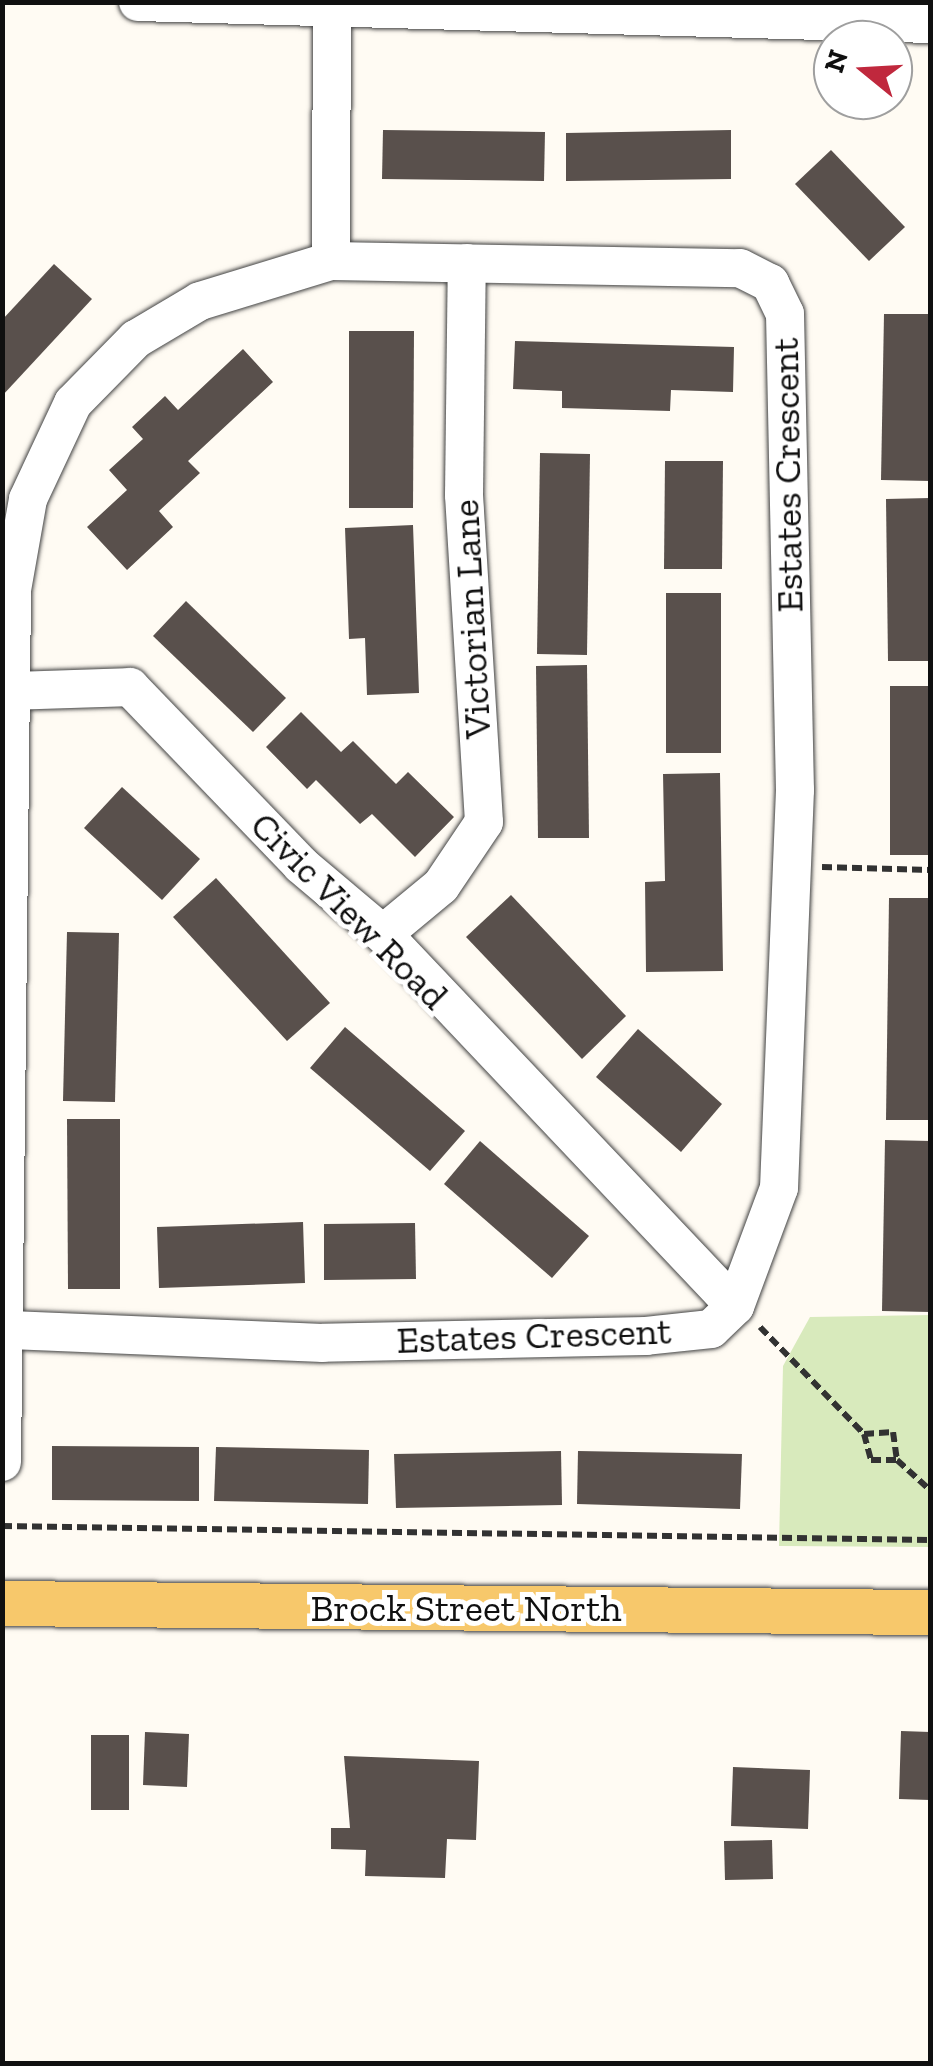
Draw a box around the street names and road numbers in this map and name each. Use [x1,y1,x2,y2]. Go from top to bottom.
street label: Estates Crescent [763,337,813,613]
street label: Victorian Lane [443,498,501,740]
street label: Civic View Road [240,802,458,1020]
street label: Estates Crescent [396,1308,672,1364]
street label: Brock Street North [310,1586,622,1632]

